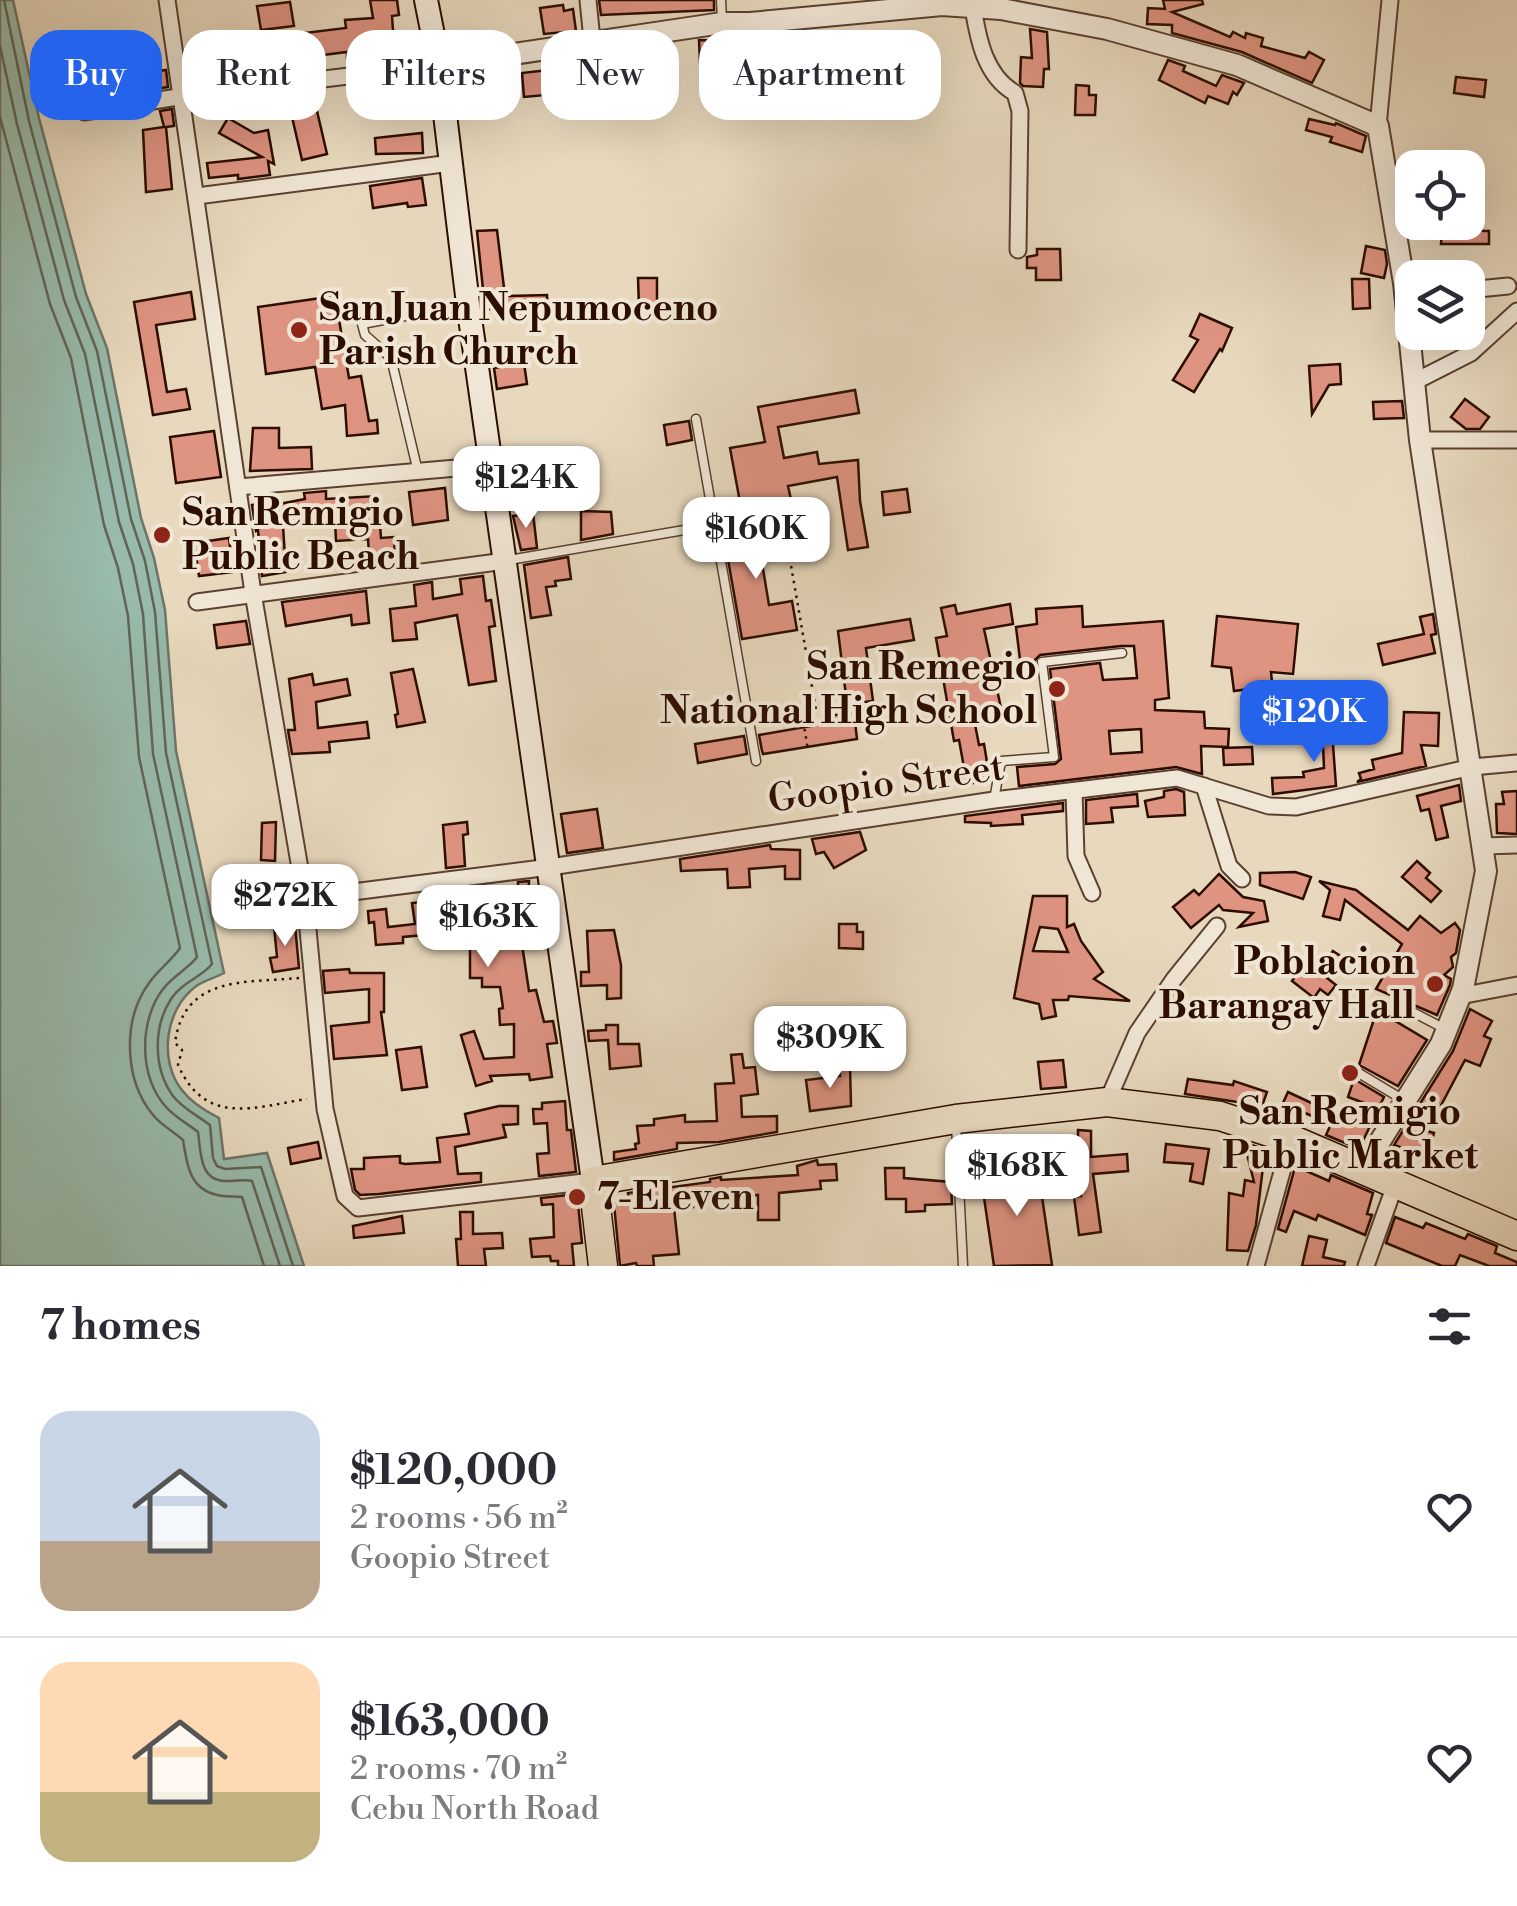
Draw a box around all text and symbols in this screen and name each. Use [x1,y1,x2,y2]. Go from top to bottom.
chip: Buy [30,30,162,120]
chip: Rent [182,30,326,120]
chip: Filters [346,30,521,120]
chip: New [541,30,679,120]
chip: Apartment [699,30,941,120]
map controls [1395,150,1485,350]
button: locate [1395,150,1485,240]
button: layers [1395,260,1485,350]
place label: San Juan Nepumoceno Parish Church [319,285,719,376]
marker: San Juan Nepumoceno Parish Church [288,319,310,341]
pin: $124K [456,446,596,531]
text: $124K [475,458,577,498]
place label: San Remigio Public Beach [182,490,419,581]
pin: $160K [686,497,826,582]
text: $160K [705,509,807,549]
marker: San Remigio Public Beach [151,524,173,546]
place label: San Remegio National High School [660,644,1037,735]
marker: San Remegio National High School [1046,678,1068,700]
pin: $120K [1244,680,1384,765]
text: $120K [1262,692,1366,732]
street label: Goopio Street [765,744,1007,824]
pin: $272K [215,864,355,949]
text: $272K [233,876,337,916]
pin: $163K [418,885,558,970]
text: $163K [439,897,537,937]
place label: Poblacion Barangay Hall [1159,939,1415,1030]
marker: Poblacion Barangay Hall [1424,973,1446,995]
pin: $309K [760,1006,900,1091]
text: $309K [776,1018,884,1058]
marker: San Remigio Public Market [1339,1062,1361,1084]
place label: San Remigio Public Market [1222,1089,1478,1180]
pin: $168K [947,1134,1087,1219]
text: $168K [967,1146,1067,1186]
place label: 7-Eleven [597,1174,754,1221]
marker: 7-Eleven [566,1186,588,1208]
icon: filters [1422,1299,1477,1354]
text: 7 homes [40,1300,201,1353]
text: $120,000 [350,1445,557,1498]
icon: home [120,1451,240,1571]
icon: heart [1422,1484,1477,1539]
text: 2 rooms · 56 m² [350,1498,568,1538]
text: Goopio Street [350,1538,550,1578]
text: $163,000 [350,1696,550,1749]
icon: home [120,1702,240,1822]
icon: heart [1422,1735,1477,1790]
text: 2 rooms · 70 m² [350,1749,567,1789]
text: Cebu North Road [350,1789,599,1829]

